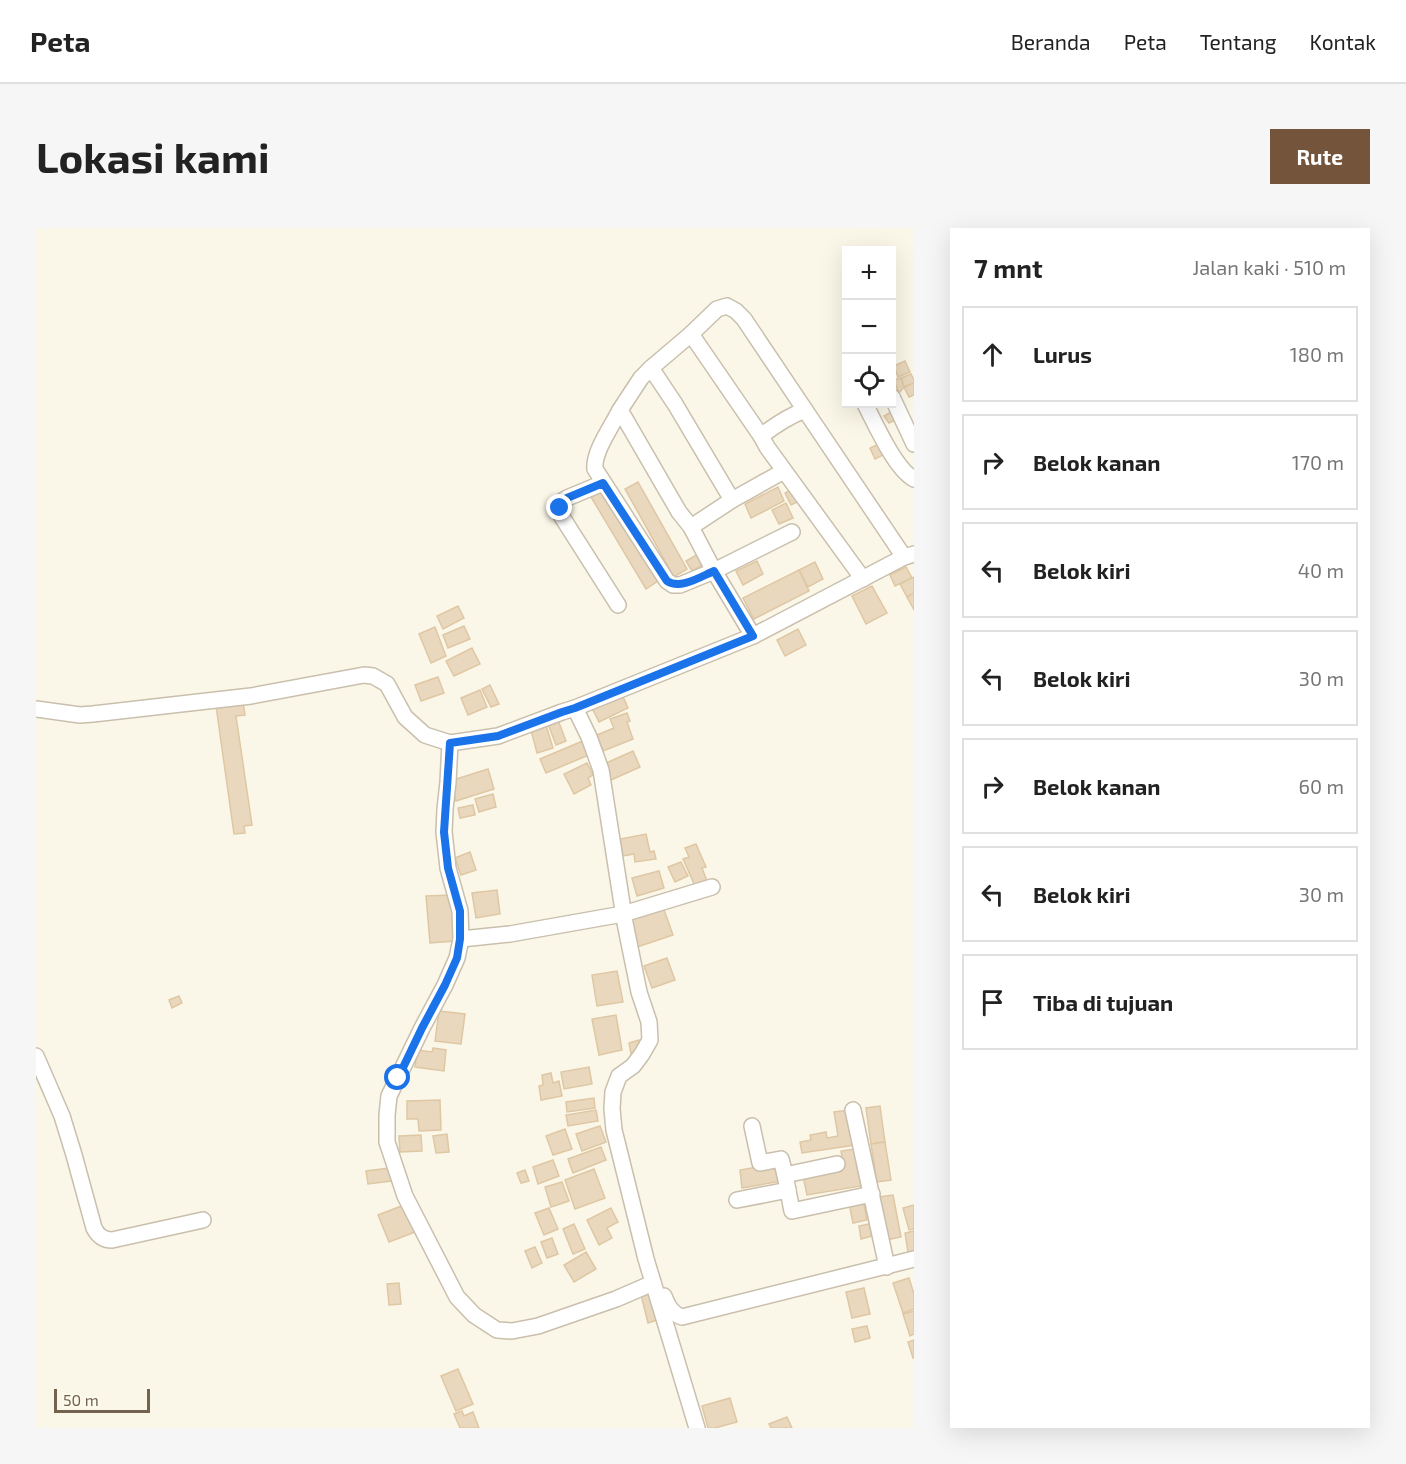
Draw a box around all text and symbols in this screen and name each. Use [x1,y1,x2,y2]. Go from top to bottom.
text: Peta [30,24,90,58]
text: Beranda [1011,29,1091,54]
text: Peta [1124,29,1167,54]
text: Tentang [1200,29,1277,54]
text: Kontak [1310,29,1376,54]
button: Rute [1270,129,1370,184]
text: Lokasi kami [36,131,270,181]
map controls [842,246,896,408]
button: + [842,246,896,300]
text: 7 mnt [974,252,1043,283]
text: Jalan kaki · 510 m [1193,255,1346,279]
button: − [842,300,896,354]
icon: ahead [976,338,1009,371]
text: Lurus [1033,341,1092,367]
text: 180 m [1290,342,1344,366]
button: locate [842,354,896,408]
icon: right [976,446,1009,479]
text: Belok kanan [1033,449,1160,475]
text: 170 m [1292,450,1344,474]
route end [546,494,572,520]
icon: left [976,554,1009,587]
text: Belok kiri [1033,557,1130,583]
text: 40 m [1298,558,1344,582]
icon: left [976,662,1009,695]
text: Belok kiri [1033,665,1130,691]
text: 30 m [1299,666,1344,690]
icon: right [976,770,1009,803]
text: Belok kanan [1033,773,1160,799]
text: 60 m [1299,774,1344,798]
icon: left [976,878,1009,911]
text: Belok kiri [1033,881,1130,907]
text: 30 m [1299,882,1344,906]
icon: arrive [976,986,1009,1019]
text: Tiba di tujuan [1033,989,1173,1015]
route start [384,1064,410,1090]
scale bar [54,1386,150,1414]
text: 50 m [63,1390,99,1409]

